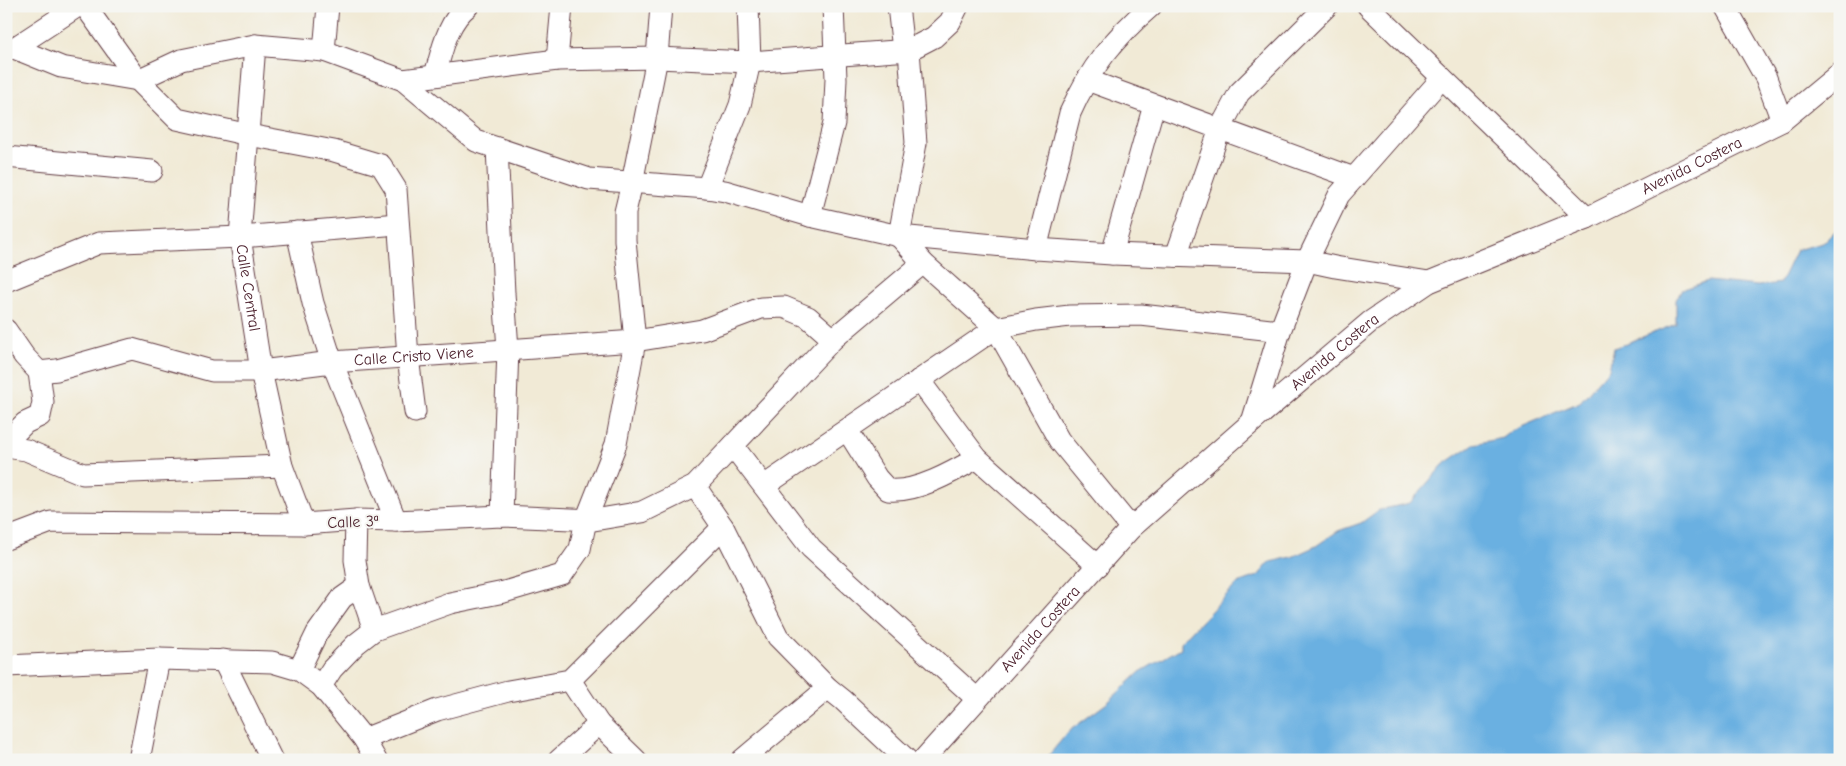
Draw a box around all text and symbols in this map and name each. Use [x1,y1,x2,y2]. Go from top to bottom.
street label: Avenida Costera [1639,133,1745,198]
street label: Calle Central [232,243,264,332]
street label: Avenida Costera [1287,310,1382,394]
street label: Calle Cristo Viene [353,343,474,369]
street label: Calle 3ª [327,512,379,532]
street label: Avenida Costera [997,582,1084,676]

